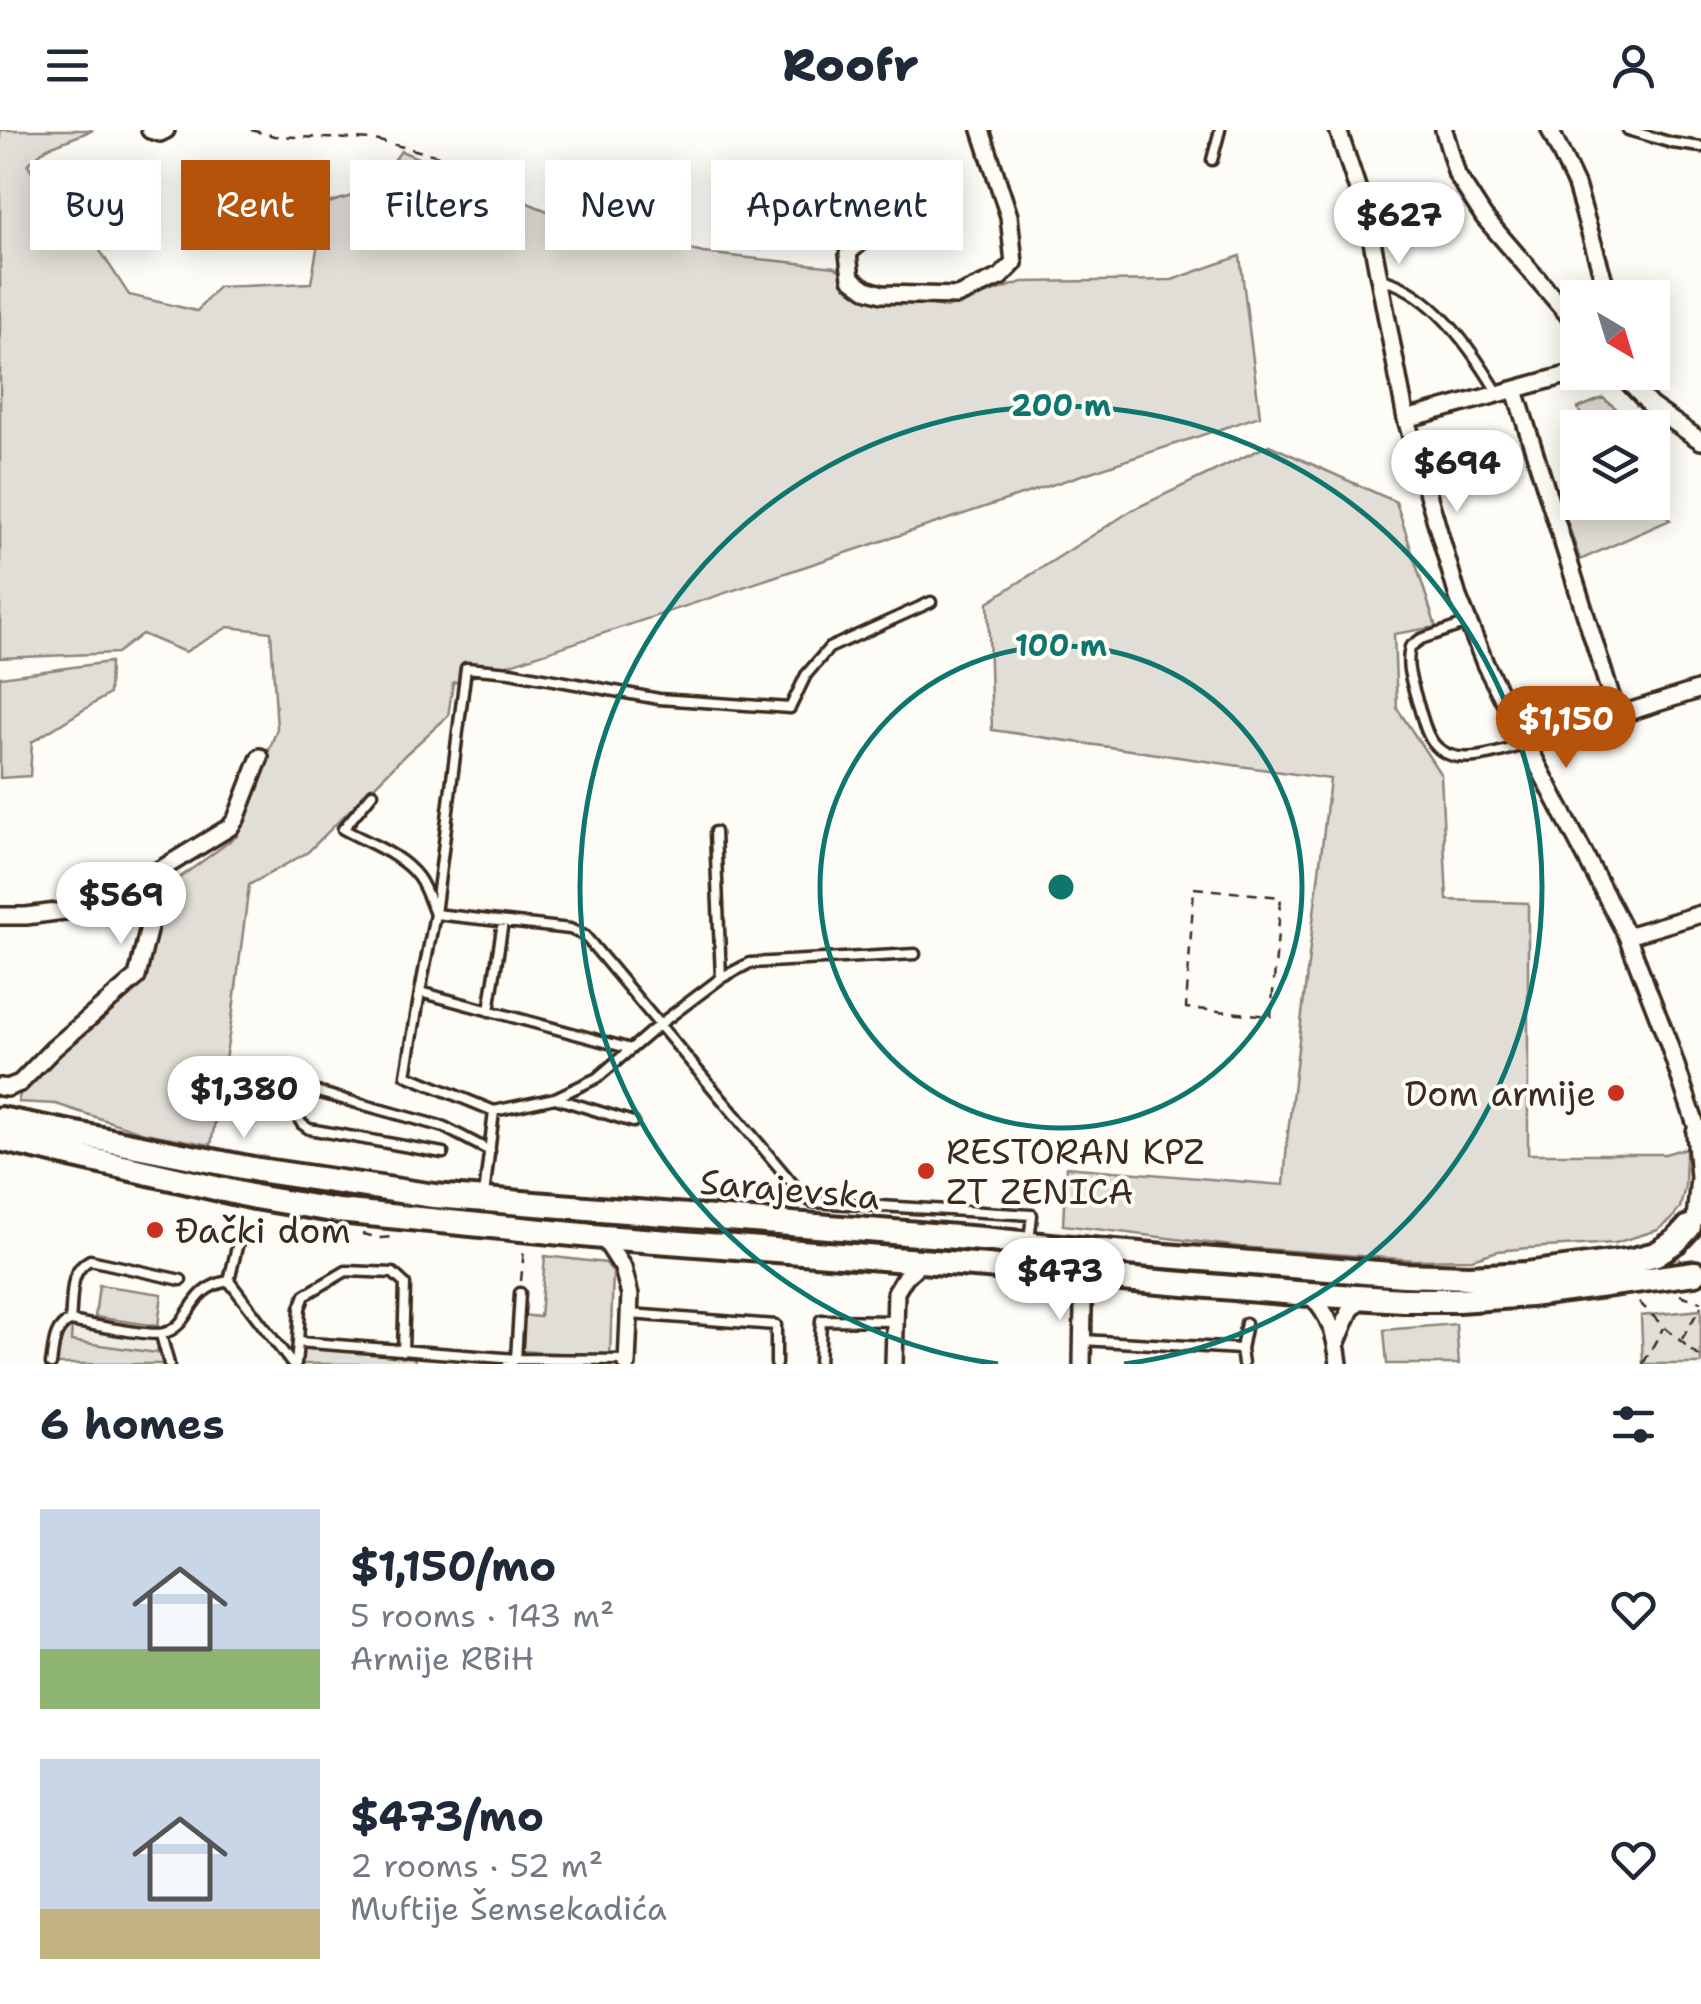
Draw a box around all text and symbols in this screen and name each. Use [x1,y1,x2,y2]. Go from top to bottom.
text: Roofr [782,35,919,95]
icon: menu [40,38,95,93]
icon: person [1606,38,1661,93]
chip: Buy [30,160,161,250]
chip: Rent [181,160,330,250]
chip: Filters [350,160,525,250]
chip: New [545,160,691,250]
chip: Apartment [711,160,963,250]
pin: $627 [1340,182,1458,267]
text: $627 [1356,193,1442,236]
north arrow [1560,280,1670,390]
map controls [1560,280,1670,520]
text: 200 m [1011,385,1111,426]
button: layers [1560,410,1670,520]
pin: $694 [1398,430,1516,515]
text: $694 [1413,441,1501,484]
text: 100 m [1015,625,1107,666]
pin: $1,150 [1485,686,1647,771]
text: $1,150 [1518,697,1614,740]
pin: $569 [62,862,180,947]
centre of rings [1043,869,1079,905]
text: $569 [78,873,164,916]
pin: $1,380 [163,1056,325,1141]
text: $1,380 [189,1067,299,1110]
place label: Dom armije [1405,1070,1596,1117]
marker: Dom armije [1605,1082,1627,1104]
place label: RESTORAN KPZ ZT ZENICA [946,1128,1204,1215]
street label: Sarajevska [698,1158,882,1220]
marker: RESTORAN KPZ ZT ZENICA [915,1160,937,1182]
place label: Đački dom [175,1207,351,1254]
marker: Đački dom [144,1219,166,1241]
pin: $473 [1001,1238,1119,1323]
text: $473 [1017,1249,1103,1292]
text: 6 homes [40,1396,225,1452]
icon: filters [1606,1397,1661,1452]
text: $1,150/mo [350,1538,556,1594]
icon: home [120,1549,240,1669]
icon: heart [1606,1582,1661,1637]
text: 5 rooms · 143 m² [350,1594,615,1637]
text: Armije RBiH [350,1637,534,1680]
text: $473/mo [350,1788,544,1844]
icon: home [120,1799,240,1919]
icon: heart [1606,1832,1661,1887]
text: 2 rooms · 52 m² [350,1844,603,1887]
text: Muftije Šemsekadića [350,1887,667,1930]

